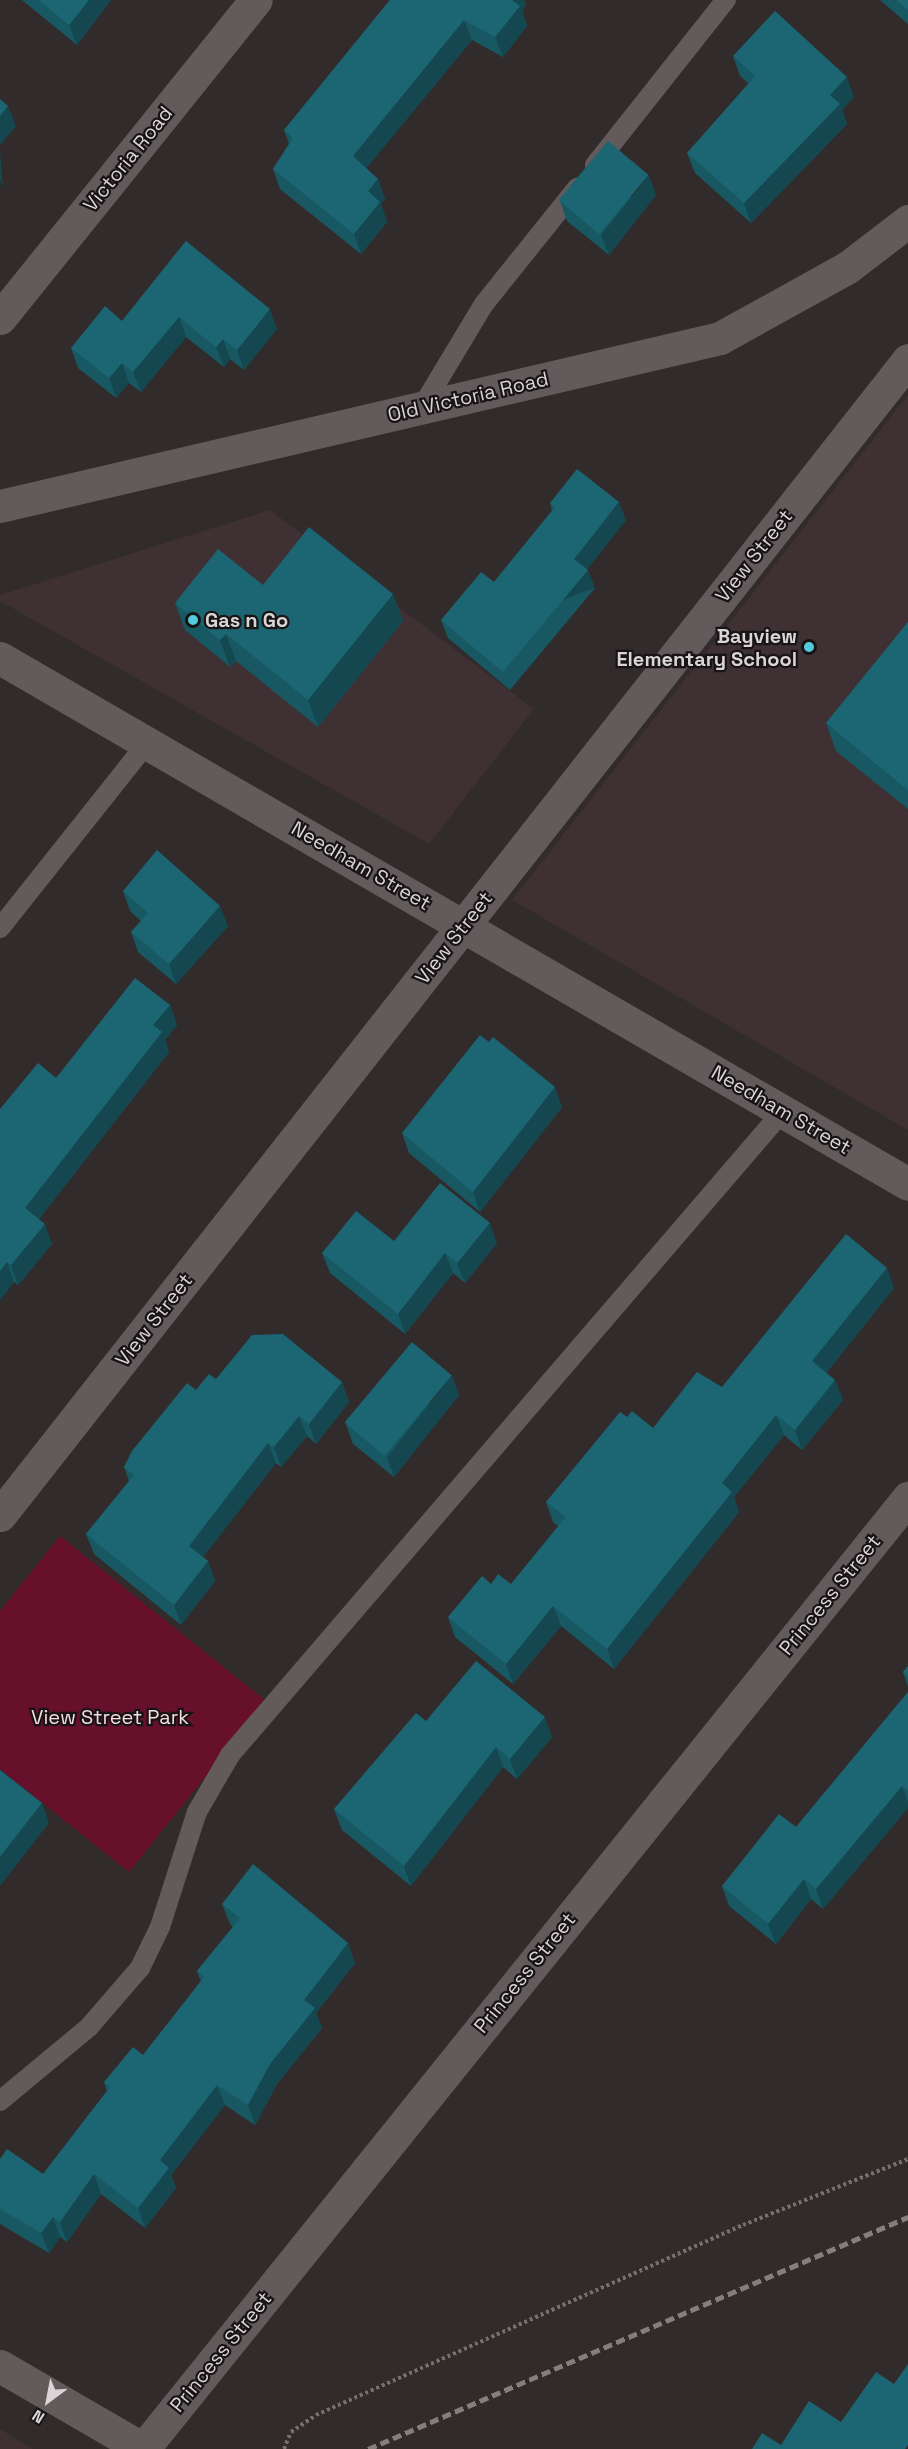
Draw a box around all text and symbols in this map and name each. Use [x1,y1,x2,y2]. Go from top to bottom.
street label: Victoria Road [78,102,178,216]
street label: Old Victoria Road [385,367,551,427]
street label: View Street [710,505,798,607]
place label: Gas n Go [205,608,288,632]
marker: Gas n Go [186,613,200,627]
place label: Bayview Elementary School [616,624,797,671]
marker: Bayview Elementary School [802,640,816,654]
street label: Needham Street [287,816,435,916]
street label: View Street [410,887,498,989]
street label: Needham Street [707,1060,855,1160]
street label: View Street [110,1269,198,1371]
street label: Princess Street [774,1530,886,1660]
park label: View Street Park [31,1705,189,1729]
street label: Princess Street [469,1908,581,2038]
street label: Princess Street [165,2287,277,2417]
north arrow [18,2371,78,2431]
text: N [28,2405,48,2428]

